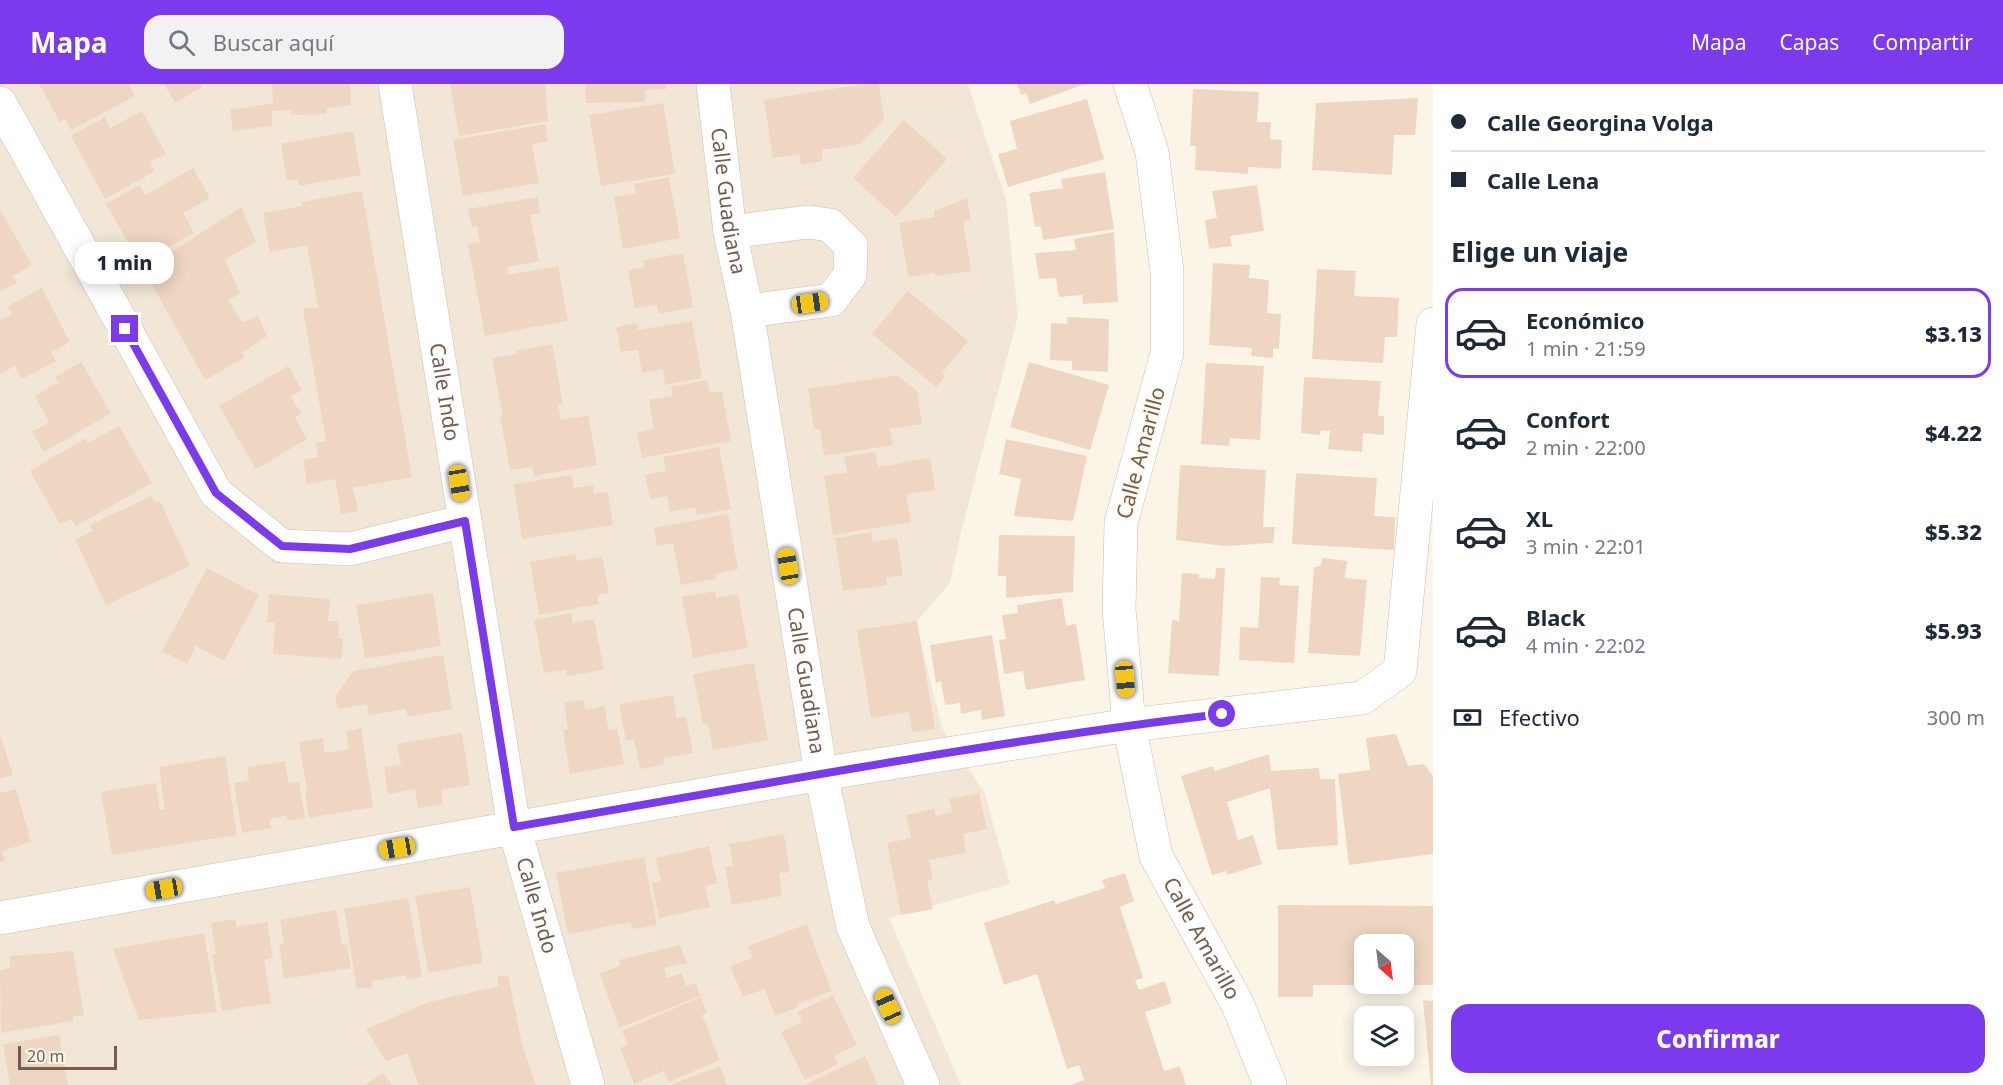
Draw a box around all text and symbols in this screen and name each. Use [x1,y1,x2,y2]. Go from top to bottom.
search box [144,15,564,69]
text: Mapa [30,23,108,61]
icon: search [165,26,198,59]
text: Buscar aquí [213,27,334,57]
text: Mapa [1691,28,1747,56]
text: Capas [1780,28,1839,56]
text: Compartir [1872,28,1973,56]
text: Calle Georgina Volga [1487,107,1714,137]
street label: Calle Guadiana [705,126,754,277]
text: Calle Lena [1487,165,1599,195]
text: Elige un viaje [1451,233,1628,270]
callout: 1 min [76,242,174,284]
text: 1 min [97,249,152,276]
car [791,292,829,314]
text: Económico [1526,305,1645,335]
icon: car [1454,306,1508,360]
route end [111,315,138,342]
text: $3.13 [1925,318,1982,348]
text: 1 min · 21:59 [1526,335,1646,362]
street label: Calle Indo [424,341,467,443]
street label: Calle Amarillo [1109,384,1171,522]
text: Confort [1526,404,1610,434]
icon: car [1454,405,1508,459]
text: $4.22 [1925,417,1982,447]
text: 2 min · 22:00 [1526,434,1646,461]
car [447,464,471,502]
text: XL [1526,503,1553,533]
icon: car [1454,504,1508,558]
text: $5.32 [1925,516,1982,546]
text: 3 min · 22:01 [1526,533,1646,560]
car [776,547,800,585]
text: Black [1526,602,1585,632]
icon: car [1454,603,1508,657]
street label: Calle Guadiana [782,605,833,756]
text: $5.93 [1925,615,1982,645]
text: 4 min · 22:02 [1526,632,1646,659]
car [1114,660,1136,698]
route start [1208,700,1235,727]
icon: cash [1451,701,1484,734]
text: Efectivo [1499,702,1580,732]
text: 300 m [1927,704,1985,731]
car [378,836,416,860]
street label: Calle Indo [510,854,565,957]
street label: Calle Amarillo [1157,872,1247,1004]
car [145,877,183,901]
north arrow [1354,934,1414,994]
map controls [1354,934,1414,1066]
car [872,986,904,1026]
button: Confirmar [1451,1004,1985,1073]
button: layers [1354,1006,1414,1066]
scale bar [18,1043,117,1070]
text: 20 m [27,1045,64,1067]

